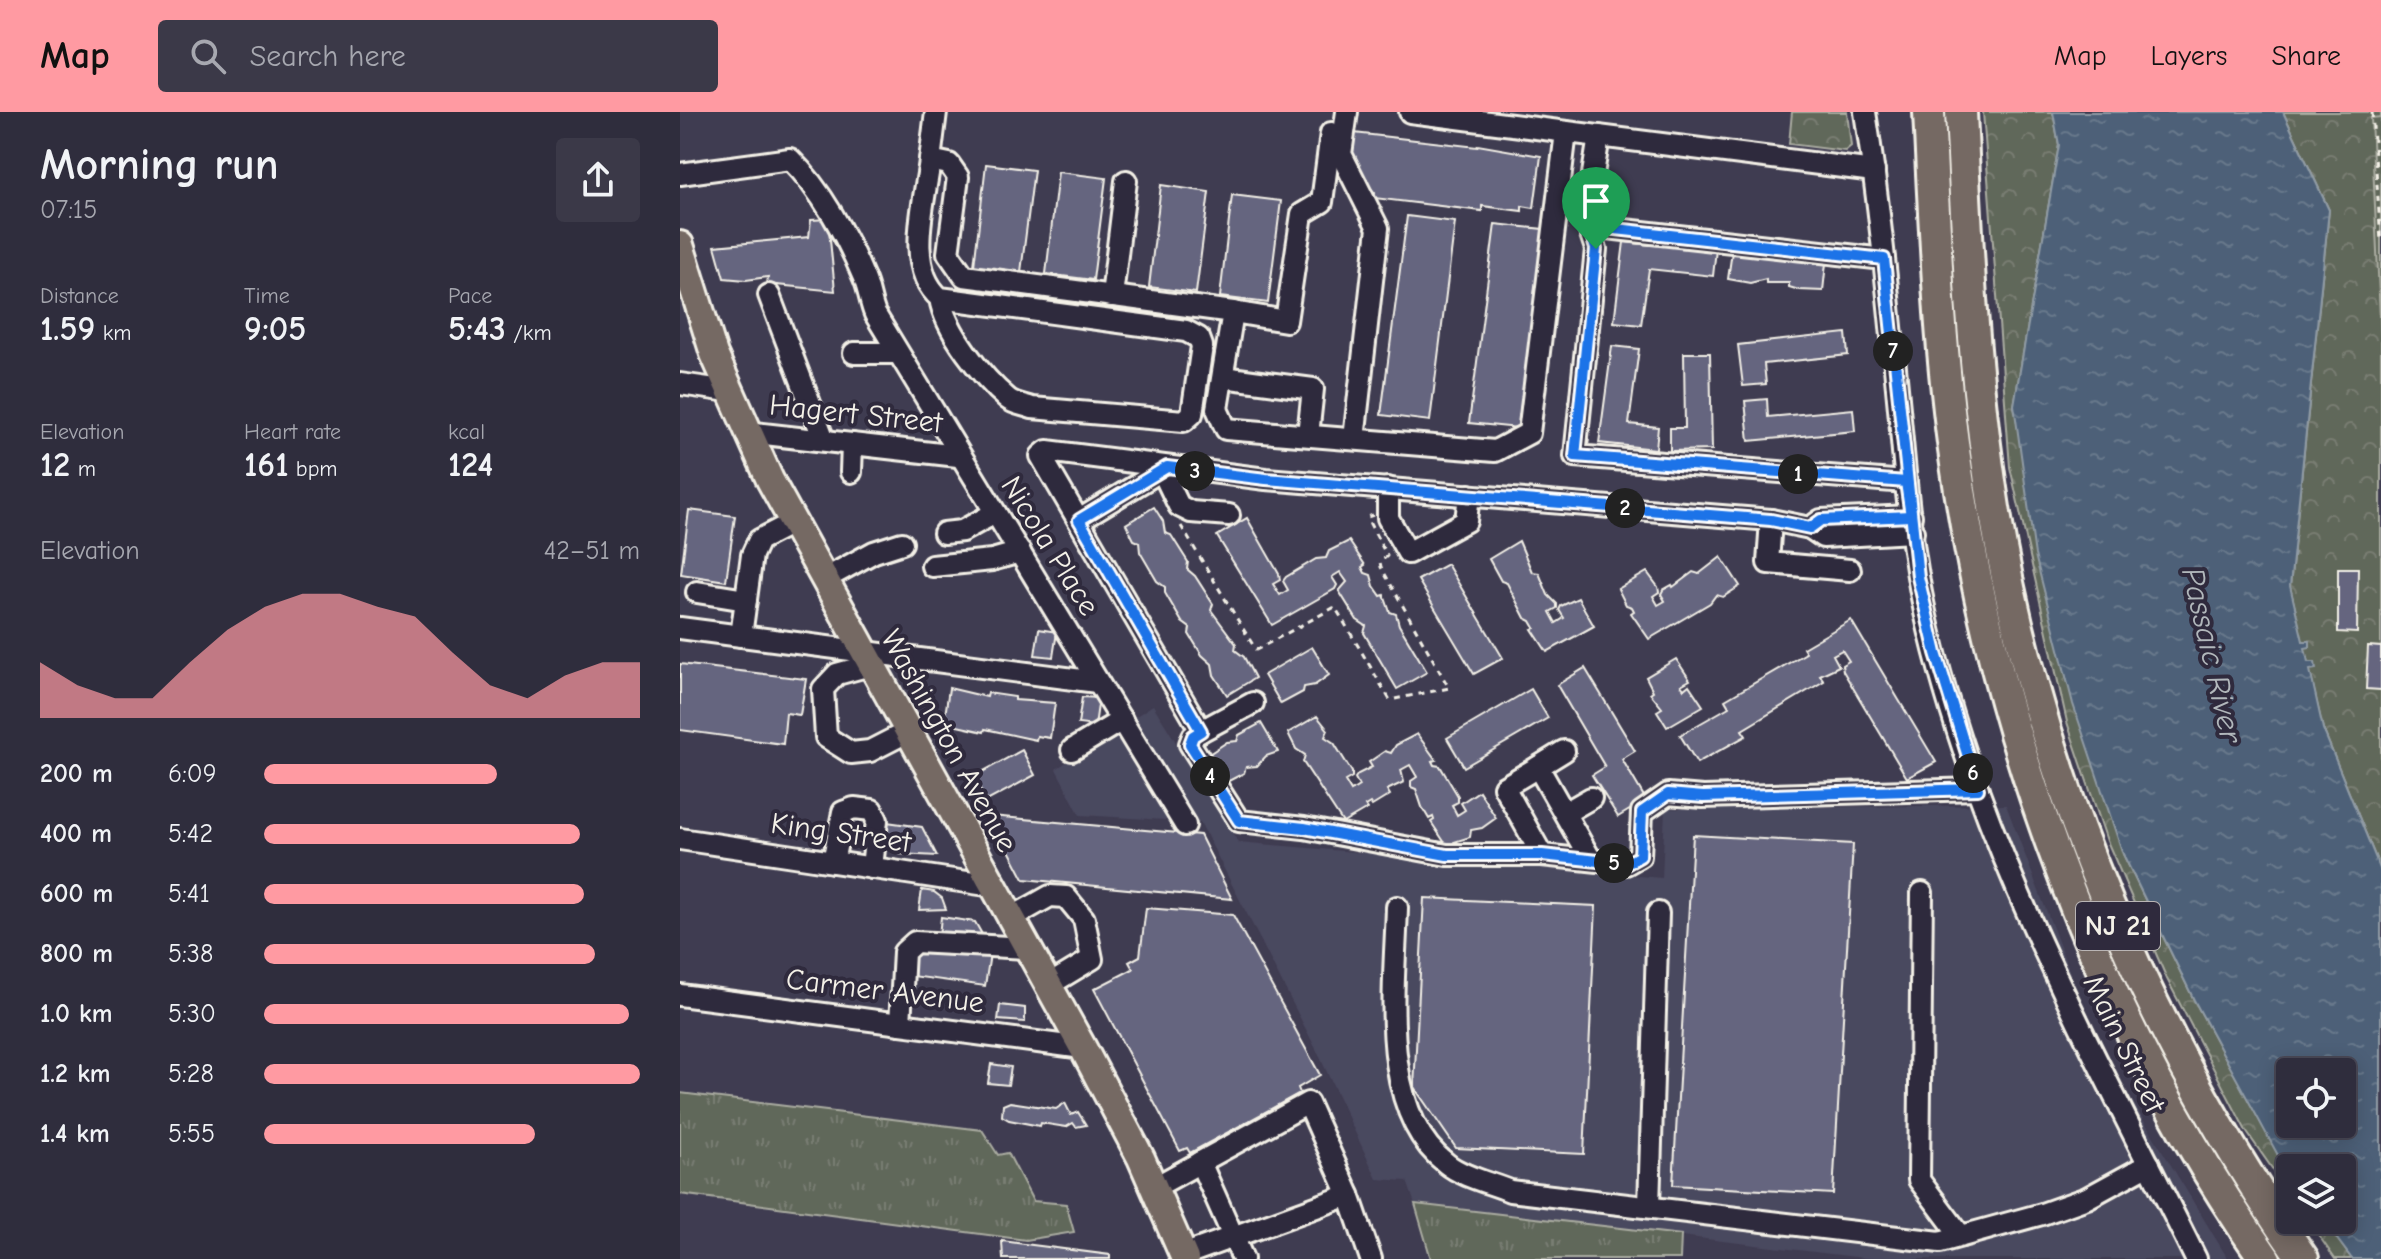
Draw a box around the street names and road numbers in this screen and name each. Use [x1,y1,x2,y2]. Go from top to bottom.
street label: Hagert Street [768,388,946,441]
street label: Nicola Place [993,470,1107,622]
street label: Washington Avenue [873,624,1025,858]
street label: King Street [769,806,915,860]
road number: NJ 21 [2076,902,2160,950]
street label: Carmer Avenue [784,962,986,1020]
street label: Main Street [2076,969,2173,1120]

